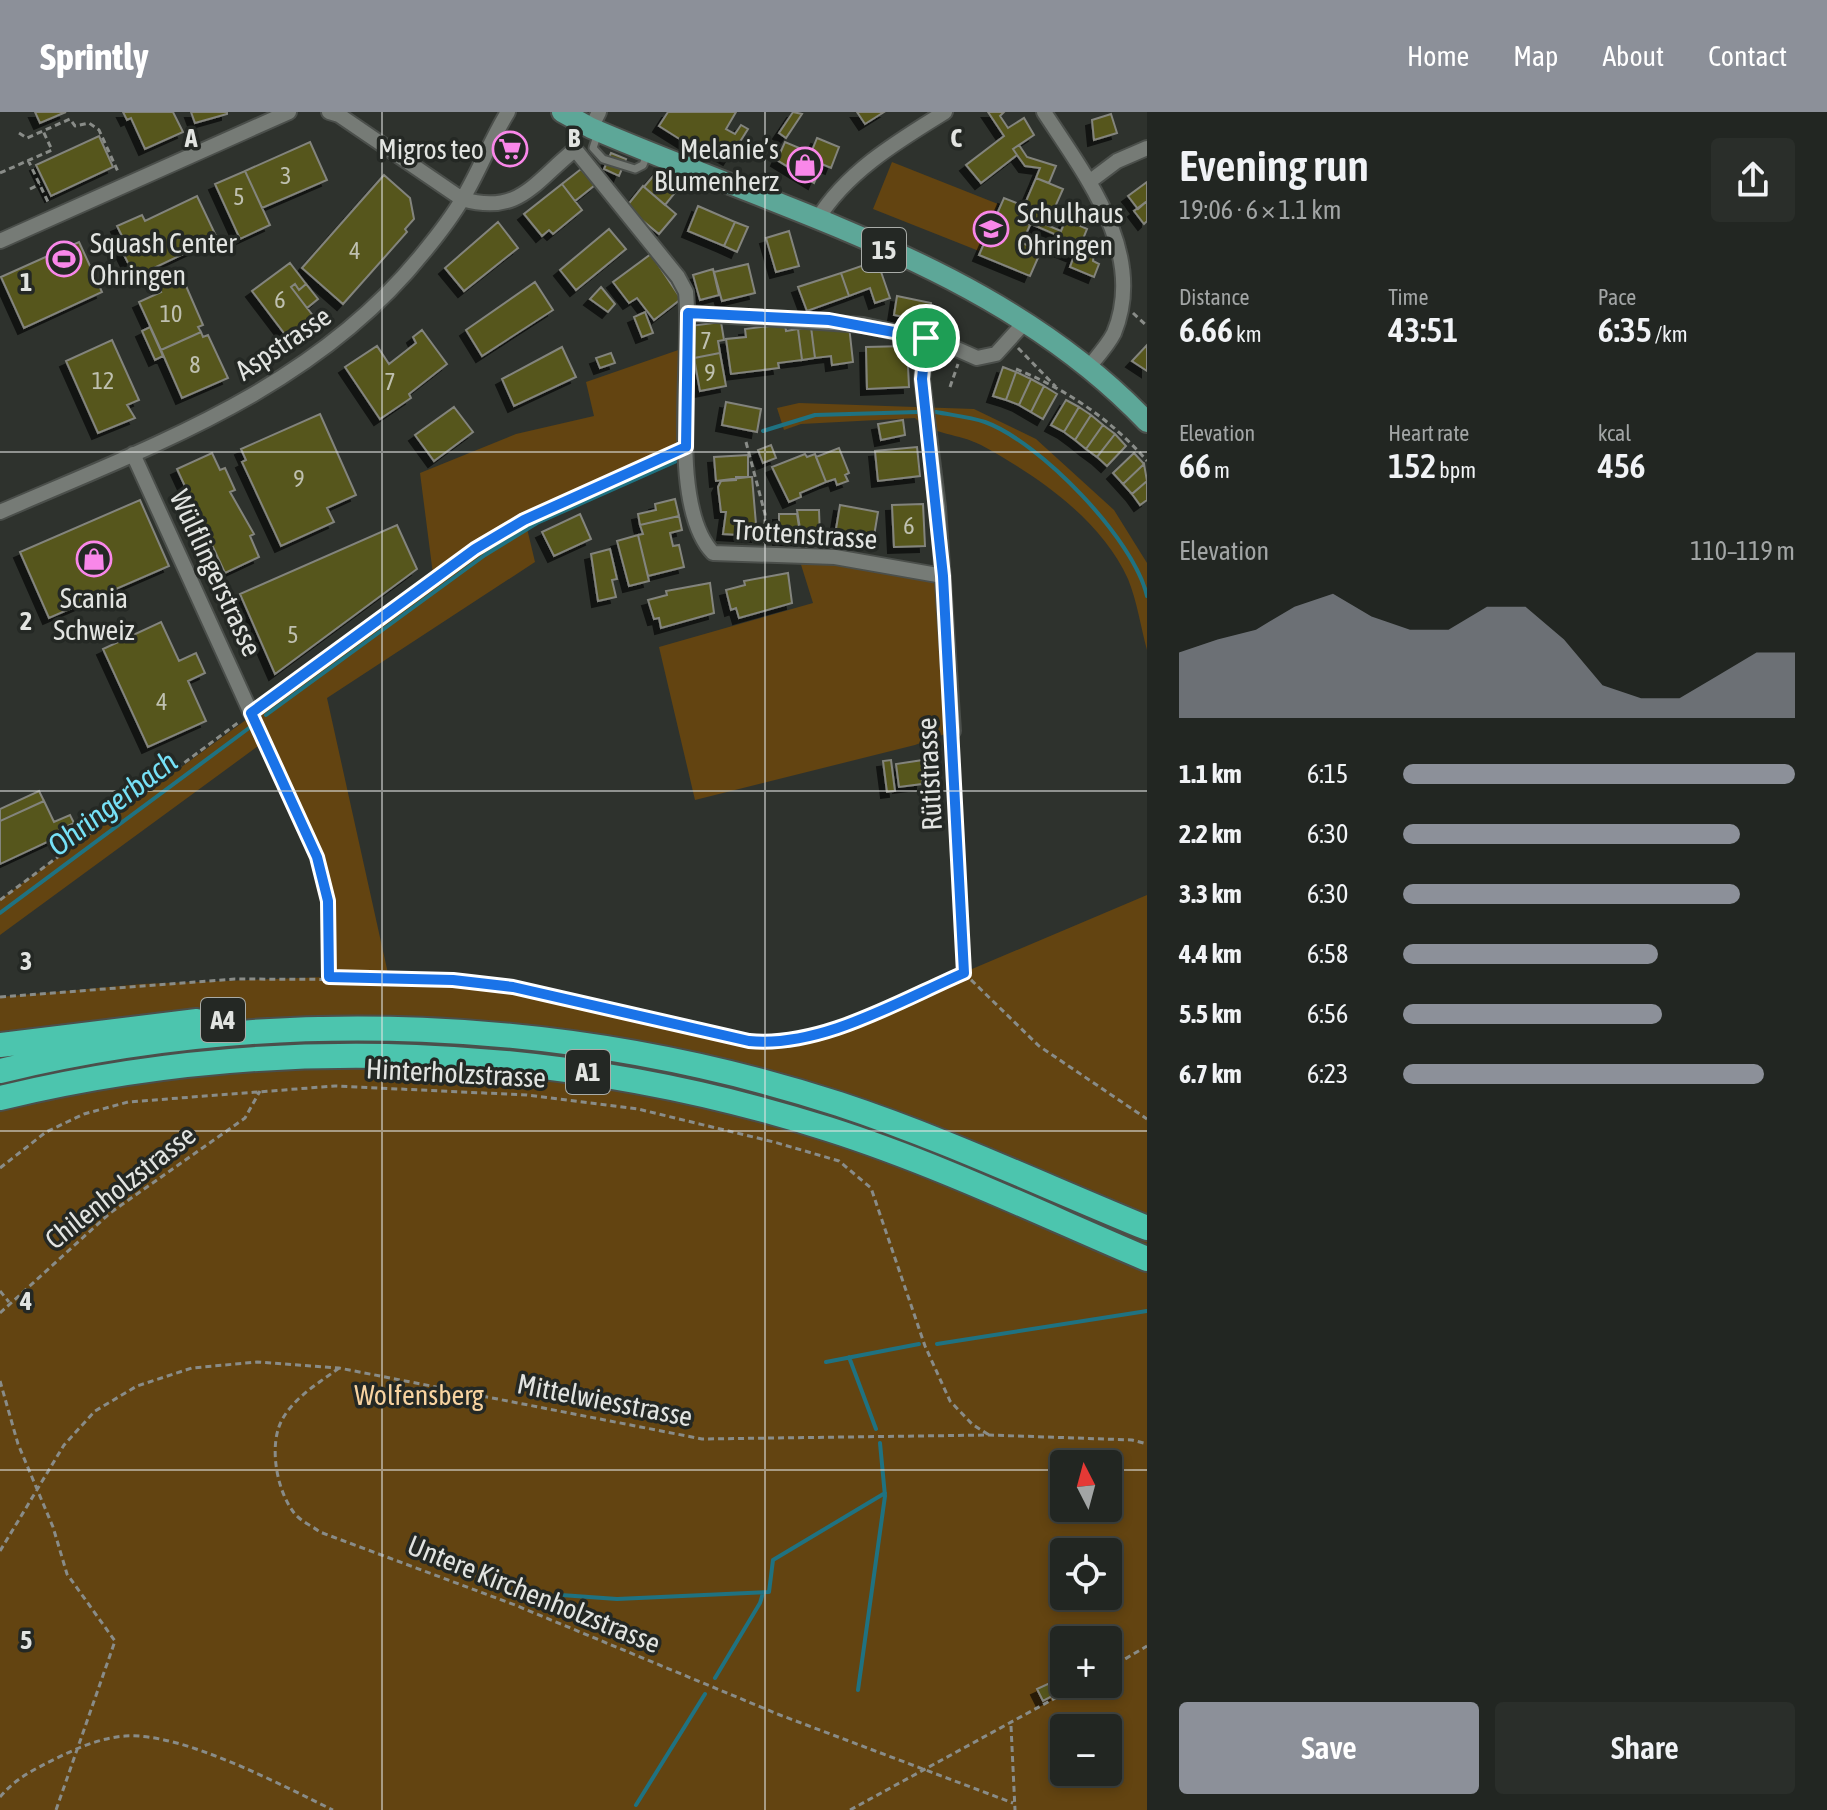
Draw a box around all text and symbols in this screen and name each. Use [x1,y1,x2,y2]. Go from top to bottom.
text: Sprintly [40,35,149,78]
text: Home [1407,40,1469,72]
text: Map [1513,40,1558,72]
text: About [1602,40,1664,72]
text: Contact [1708,40,1787,72]
text: A [184,123,198,153]
text: B [568,123,581,153]
text: C [950,123,962,153]
supermarket icon: Migros teo [491,130,529,168]
place label: Migros teo [378,133,484,165]
place label: Melanie’s Blumenherz [654,133,779,197]
button: share [1711,138,1795,222]
text: Evening run [1179,140,1369,190]
shop icon: Melanie’s Blumenherz [786,146,824,184]
house number: 3 [280,162,292,189]
house number: 5 [233,183,245,210]
text: 19:06 · 6 × 1.1 km [1179,195,1341,225]
place label: Schulhaus Ohringen [1017,197,1124,261]
school or university icon: Schulhaus Ohringen [972,210,1010,248]
place label: Squash Center Ohringen [90,227,237,291]
road number: 15 [862,228,906,272]
house number: 4 [349,237,361,264]
sports icon: Squash Center Ohringen [45,240,83,278]
text: 1 [20,267,32,297]
text: Distance [1179,284,1250,310]
text: Time [1388,284,1428,310]
text: Pace [1598,284,1636,310]
house number: 6 [274,286,286,313]
house number: 10 [160,300,182,327]
street label: Aspstrasse [229,300,337,386]
pin [892,304,960,372]
text: 6.66 [1179,310,1233,349]
text: 43:51 [1388,310,1458,349]
text: 6:35 [1598,310,1652,349]
icon: arrive [904,316,948,360]
text: km [1233,321,1262,347]
text: /km [1652,321,1688,347]
house number: 7 [700,327,712,354]
house number: 8 [189,351,201,378]
house number: 9 [704,359,716,386]
house number: 12 [92,367,114,394]
house number: 7 [384,368,396,395]
text: Elevation [1179,420,1255,446]
text: Heart rate [1388,420,1469,446]
text: kcal [1598,420,1631,446]
text: 66 [1179,446,1211,485]
text: 152 [1388,446,1436,485]
text: 456 [1598,446,1646,485]
text: m [1211,457,1230,483]
text: bpm [1436,457,1476,483]
house number: 9 [293,465,305,492]
street label: Wülflingerstrasse [164,485,268,661]
house number: 6 [903,512,915,539]
street label: Trottenstrasse [731,513,879,555]
text: Elevation [1179,536,1269,566]
text: 110–119 m [1690,536,1795,566]
shop icon: Scania Schweiz [75,540,113,578]
place label: Scania Schweiz [53,582,135,646]
text: 2 [20,606,32,636]
house number: 5 [287,621,299,648]
house number: 4 [156,688,168,715]
street label: Rütistrasse [910,717,948,831]
water label: Ohringerbach [41,744,183,862]
text: 1.1 km [1179,759,1242,789]
text: 6:15 [1307,759,1348,789]
text: 2.2 km [1179,819,1242,849]
text: 6:30 [1307,819,1348,849]
text: 3.3 km [1179,879,1242,909]
text: 6:30 [1307,879,1348,909]
text: 4.4 km [1179,939,1242,969]
text: 6:58 [1307,939,1348,969]
text: 3 [20,946,32,976]
road number: A4 [201,998,245,1042]
text: 5.5 km [1179,999,1242,1029]
text: 6:56 [1307,999,1348,1029]
road number: A1 [566,1050,610,1094]
street label: Hinterholzstrasse [365,1052,547,1094]
text: 6.7 km [1179,1059,1242,1089]
text: 6:23 [1307,1059,1348,1089]
street label: Chilenholzstrasse [39,1119,201,1255]
text: 4 [19,1286,32,1316]
street label: Mittelwiesstrasse [515,1367,695,1433]
park label: Wolfensberg [354,1379,484,1411]
north arrow [1050,1450,1122,1522]
map controls [1050,1450,1122,1786]
street label: Untere Kirchenholzstrasse [403,1529,665,1659]
button: locate [1050,1538,1122,1610]
text: 5 [20,1625,32,1655]
button: + [1050,1626,1122,1698]
button: Save [1179,1702,1479,1794]
button: Share [1495,1702,1795,1794]
button: − [1050,1714,1122,1786]

